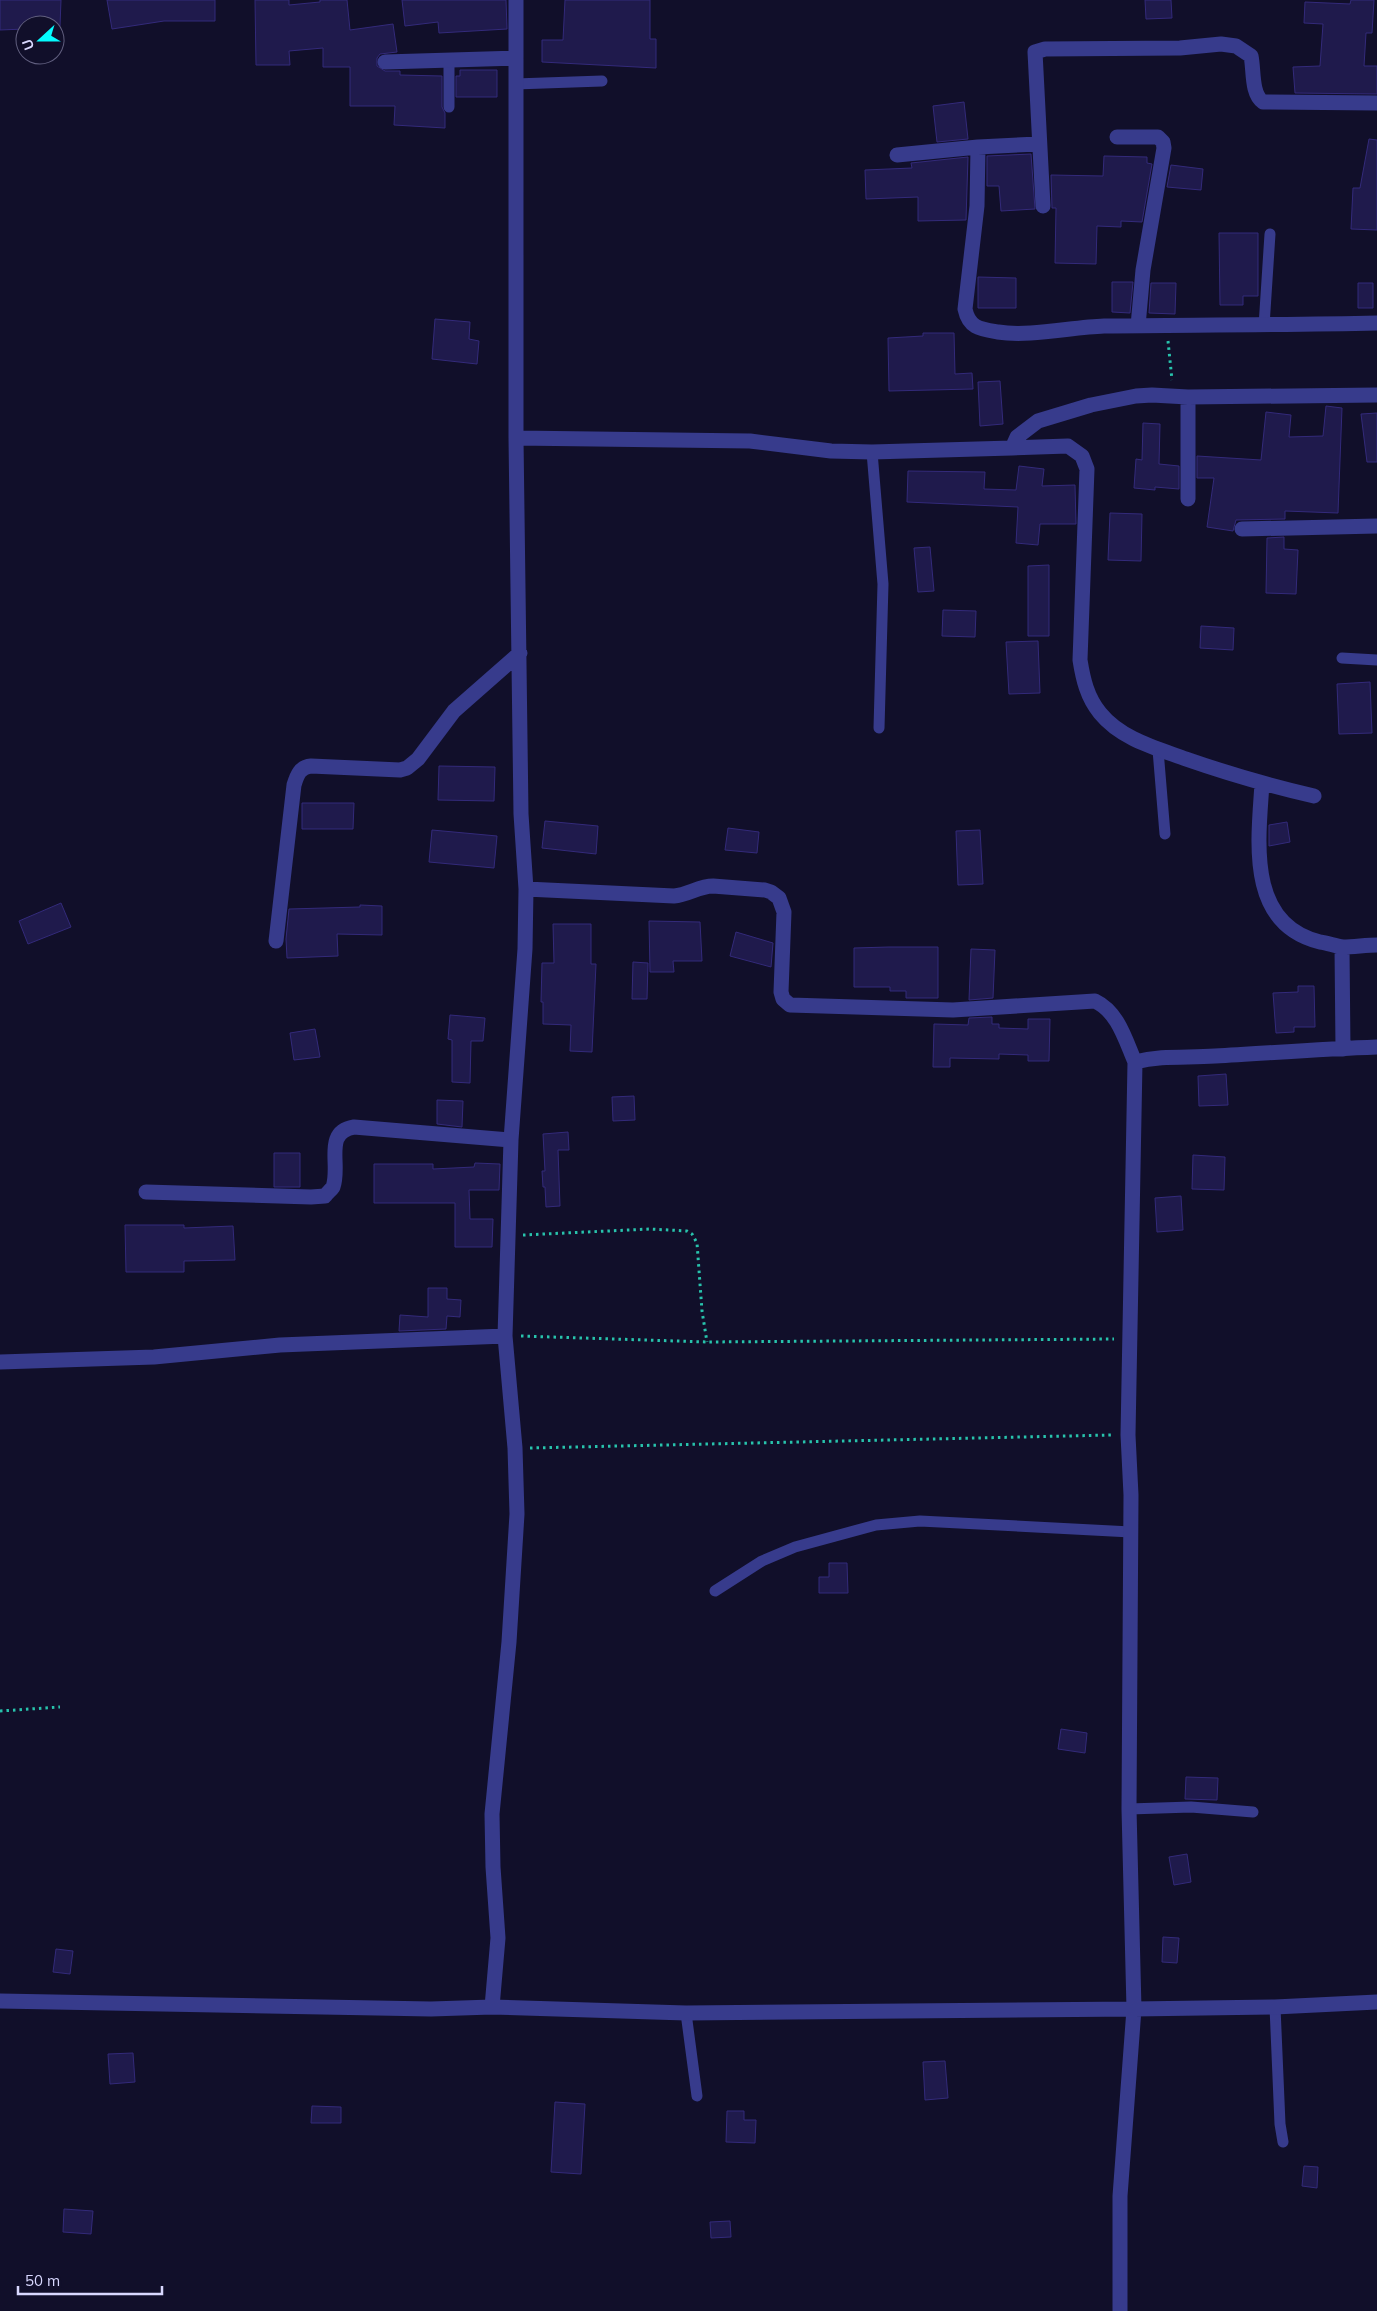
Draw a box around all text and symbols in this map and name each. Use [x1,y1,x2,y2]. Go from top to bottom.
north arrow [15,15,65,65]
text: U [18,37,38,53]
scale bar [18,2264,161,2296]
text: 50 m [25,2271,60,2290]

